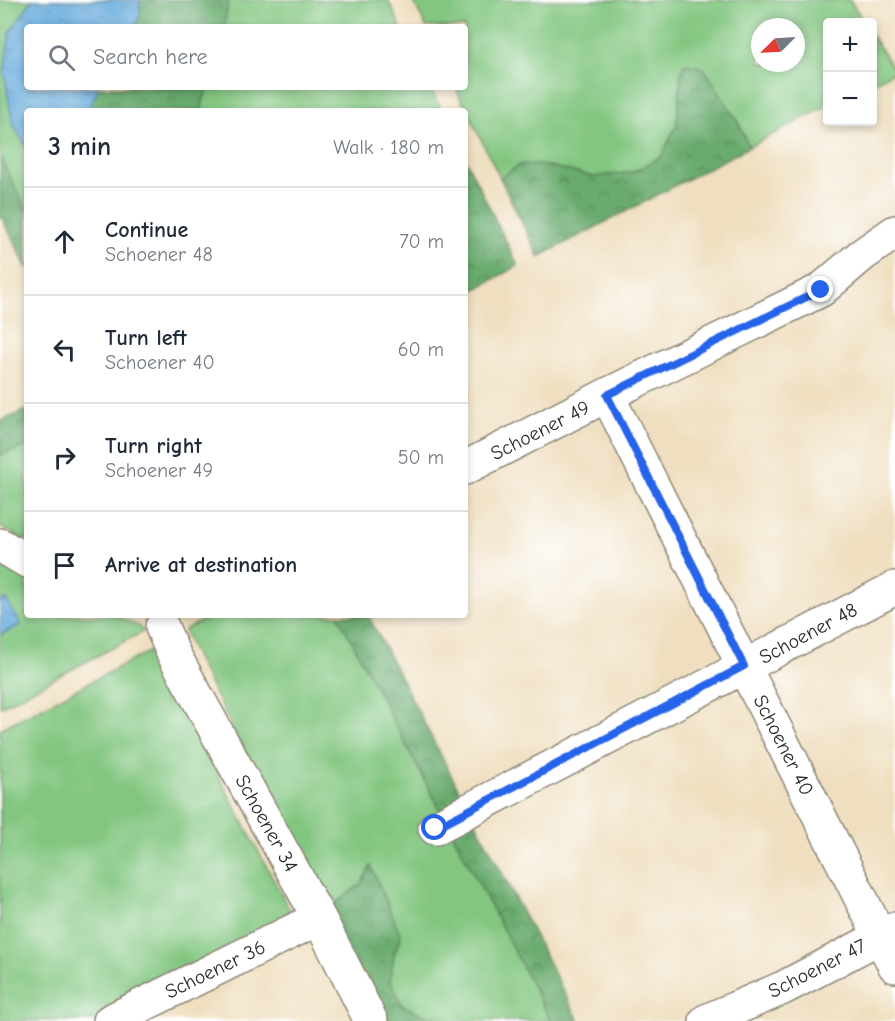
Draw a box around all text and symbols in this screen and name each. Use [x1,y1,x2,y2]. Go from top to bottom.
north arrow [751,18,805,72]
map controls [823,18,877,126]
button: + [823,18,877,72]
search box [24,24,468,90]
icon: search [45,41,78,74]
text: Search here [93,44,208,70]
button: − [823,72,877,126]
text: 3 min [48,132,111,162]
text: Walk · 180 m [333,136,444,159]
text: Continue [105,217,188,243]
icon: ahead [48,225,81,258]
text: 70 m [399,230,444,253]
text: Schoener 48 [105,243,213,266]
route end [807,276,833,302]
text: Turn left [105,325,187,351]
icon: left [48,333,81,366]
text: 60 m [398,338,444,361]
text: Schoener 40 [105,351,215,374]
street label: Schoener 49 [487,396,594,465]
text: Turn right [105,433,202,459]
icon: right [48,441,81,474]
text: 50 m [398,446,444,469]
text: Schoener 49 [105,459,213,482]
icon: arrive [48,549,81,582]
text: Arrive at destination [105,552,297,578]
street label: Schoener 48 [755,598,861,669]
street label: Schoener 40 [748,691,819,799]
street label: Schoener 34 [230,771,303,876]
route start [421,814,447,840]
street label: Schoener 47 [764,934,871,1003]
street label: Schoener 36 [161,935,269,1004]

